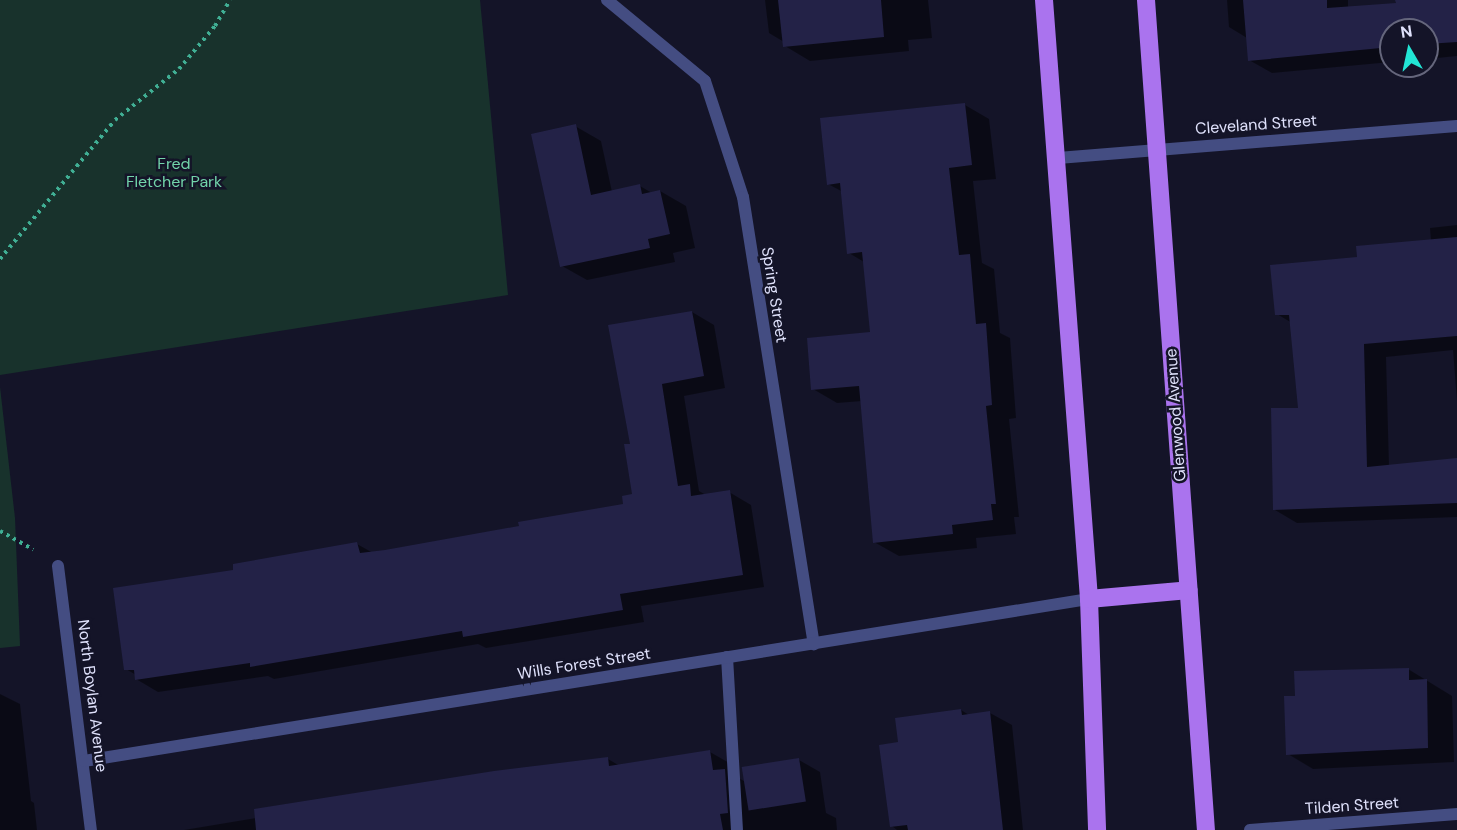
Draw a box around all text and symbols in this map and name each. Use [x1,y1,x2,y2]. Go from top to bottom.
north arrow [1379,18,1439,78]
text: N [1399,20,1414,43]
street label: Cleveland Street [1194,111,1318,139]
park label: Fred Fletcher Park [126,154,222,192]
street label: Spring Street [757,246,791,344]
street label: Glenwood Avenue [1162,348,1190,482]
street label: North Boylan Avenue [73,619,111,773]
street label: Wills Forest Street [516,644,652,684]
street label: Tilden Street [1304,793,1400,819]

